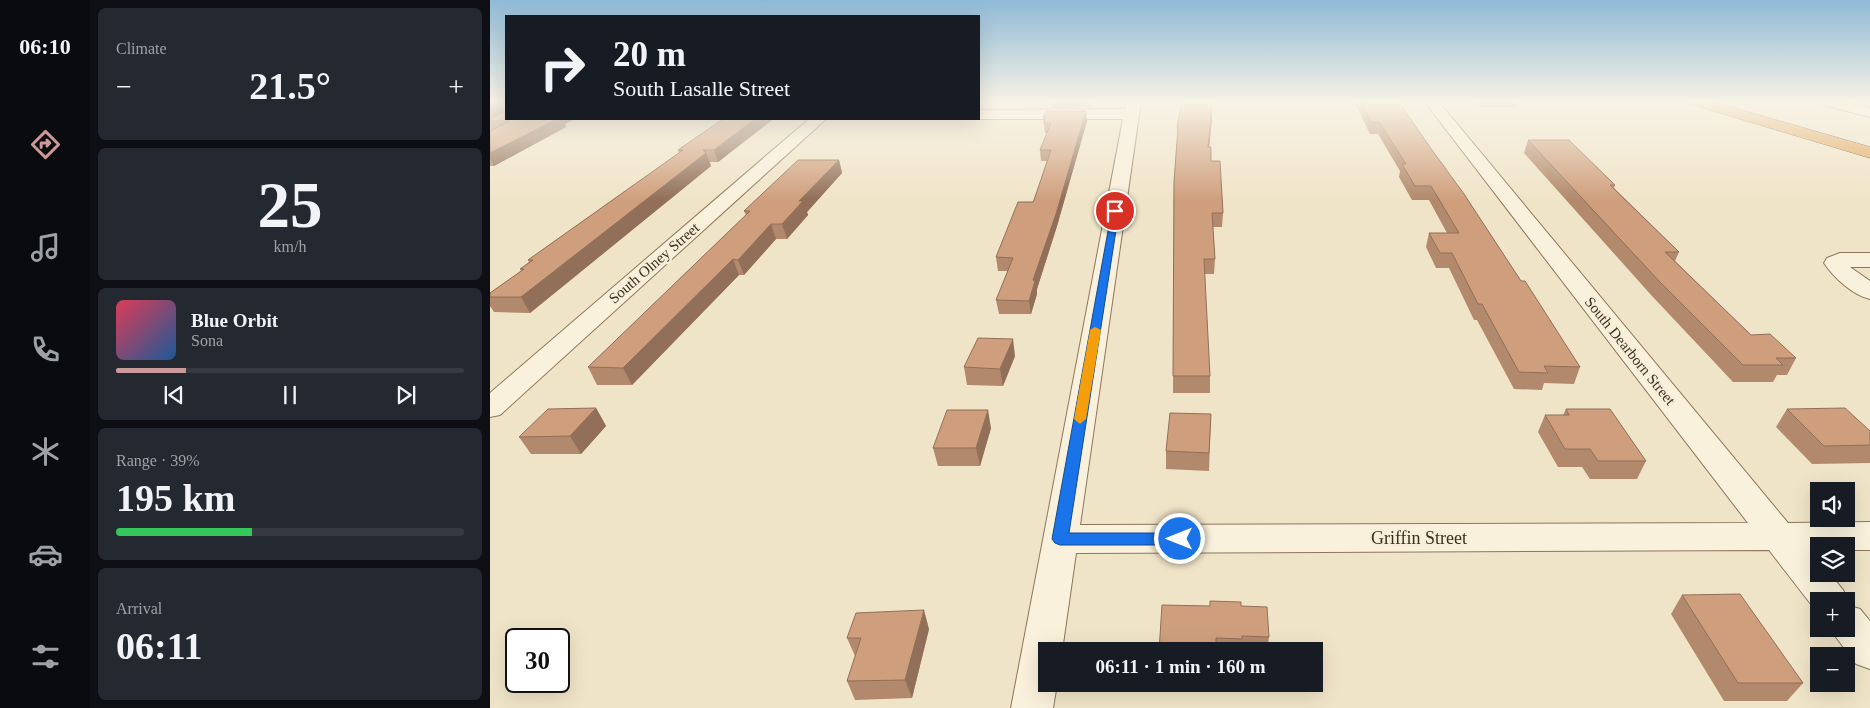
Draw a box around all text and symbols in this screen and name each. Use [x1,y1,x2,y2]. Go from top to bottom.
text: 06:10 [19,34,71,59]
icon: right [530,35,595,100]
text: 20 m [613,35,686,74]
text: Climate [116,40,167,57]
text: 21.5° [249,65,331,107]
text: − [116,71,132,102]
text: + [448,71,464,102]
text: South Lasalle Street [613,76,790,101]
icon: directions [28,127,63,162]
text: 25 [258,169,323,241]
pin [1094,190,1136,232]
icon: arrive [1101,197,1129,225]
street label: South Olney Street [606,219,703,306]
icon: music [28,230,63,265]
text: km/h [274,238,306,255]
street label: South Dearborn Street [1582,294,1679,409]
text: Blue Orbit [191,310,278,331]
icon: phone [28,332,63,367]
text: Sona [191,332,223,349]
icon: previous [160,381,188,409]
icon: pause [276,381,304,409]
icon: next [392,381,420,409]
icon: climate [28,434,63,469]
text: Range · 39% [116,452,200,469]
text: 195 km [116,477,235,519]
map controls [1810,482,1855,692]
button: sound [1810,482,1855,527]
position arrow [1153,512,1205,564]
street label: Griffin Street [1371,528,1467,548]
icon: car [28,537,63,572]
button: layers [1810,537,1855,582]
button: + [1810,592,1855,637]
text: Arrival [116,600,162,617]
text: 06:11 [116,625,203,667]
speed limit sign: 30 [505,628,570,693]
icon: filters [28,639,63,674]
button: − [1810,647,1855,692]
text: 06:11 · 1 min · 160 m [1096,656,1265,677]

